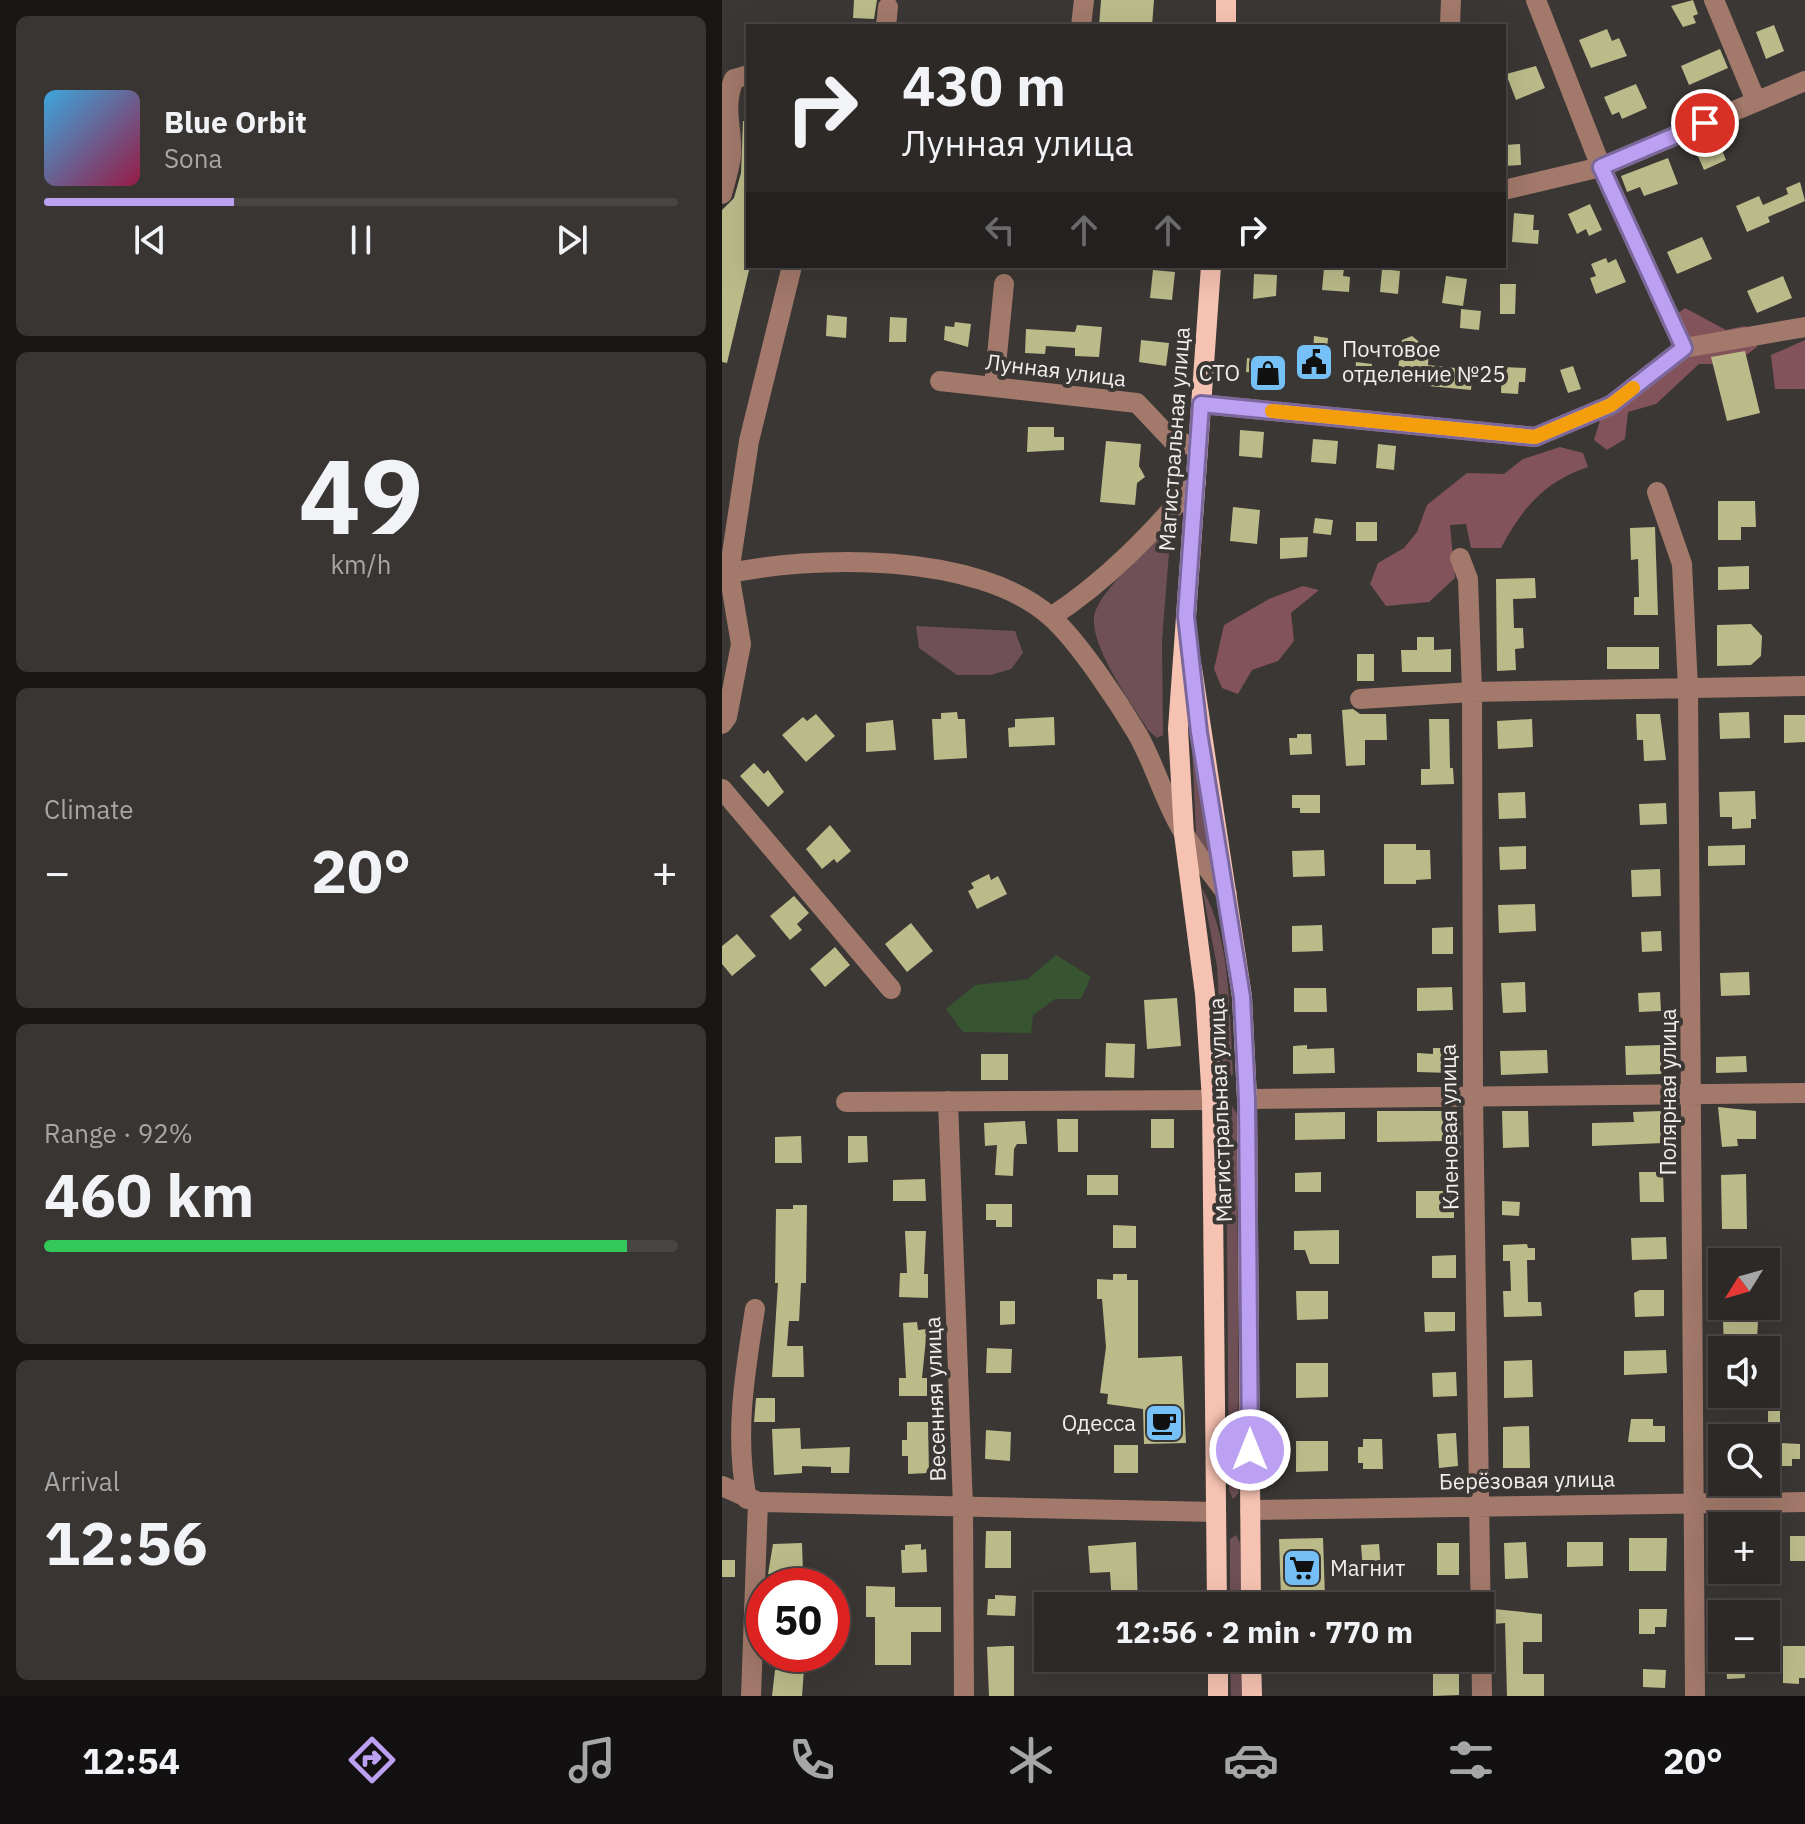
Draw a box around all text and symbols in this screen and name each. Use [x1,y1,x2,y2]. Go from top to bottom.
text: 430 m [902,49,1066,121]
icon: right [770,56,874,160]
pin [1671,89,1739,157]
icon: arrive [1683,101,1727,145]
text: Blue Orbit [164,102,307,141]
text: Лунная улица [902,119,1134,166]
text: Sona [164,141,222,175]
icon: left [978,208,1022,252]
icon: ahead [1062,208,1106,252]
icon: ahead [1146,208,1190,252]
icon: right [1230,208,1274,252]
icon: previous [128,218,172,262]
icon: pause [339,218,383,262]
icon: next [550,218,594,262]
street label: Магистральная улица [1151,326,1196,552]
place label: Почтовое отделение №25 [1342,334,1506,388]
public building icon: Почтовое отделение №25 [1293,341,1335,383]
street label: Лунная улица [984,346,1128,393]
shop icon: СТО [1247,352,1289,394]
place label: СТО [1199,358,1240,387]
text: 49 [299,427,423,563]
text: km/h [330,547,392,581]
text: Climate [44,792,134,826]
text: 20° [311,831,411,910]
text: − [44,843,70,900]
text: + [652,843,678,900]
street label: Магистральная улица [1201,997,1238,1223]
street label: Полярная улица [1653,1008,1682,1176]
street label: Кленовая улица [1433,1043,1464,1210]
text: Range · 92% [44,1116,193,1150]
text: 460 km [44,1155,254,1234]
north arrow [1708,1248,1780,1320]
map controls [1708,1248,1780,1672]
street label: Весенняя улица [917,1316,952,1482]
button: sound [1708,1336,1780,1408]
cafe icon: Одесса [1143,1402,1185,1444]
place label: Одесса [1062,1408,1136,1437]
position arrow [1208,1408,1292,1492]
button: search [1708,1424,1780,1496]
street label: Берёзовая улица [1439,1463,1616,1496]
text: Arrival [44,1464,120,1498]
text: 12:56 [44,1503,208,1582]
button: + [1708,1512,1780,1584]
supermarket icon: Магнит [1281,1547,1323,1589]
place label: Магнит [1330,1553,1405,1582]
speed limit sign: 50 [746,1568,850,1672]
button: − [1708,1600,1780,1672]
text: 12:56 · 2 min · 770 m [1115,1612,1413,1651]
icon: directions [344,1732,400,1788]
icon: music [564,1732,620,1788]
icon: phone [784,1732,840,1788]
icon: climate [1003,1732,1059,1788]
icon: car [1223,1732,1279,1788]
icon: filters [1443,1732,1499,1788]
text: 12:54 [82,1737,180,1784]
text: 20° [1663,1737,1723,1784]

